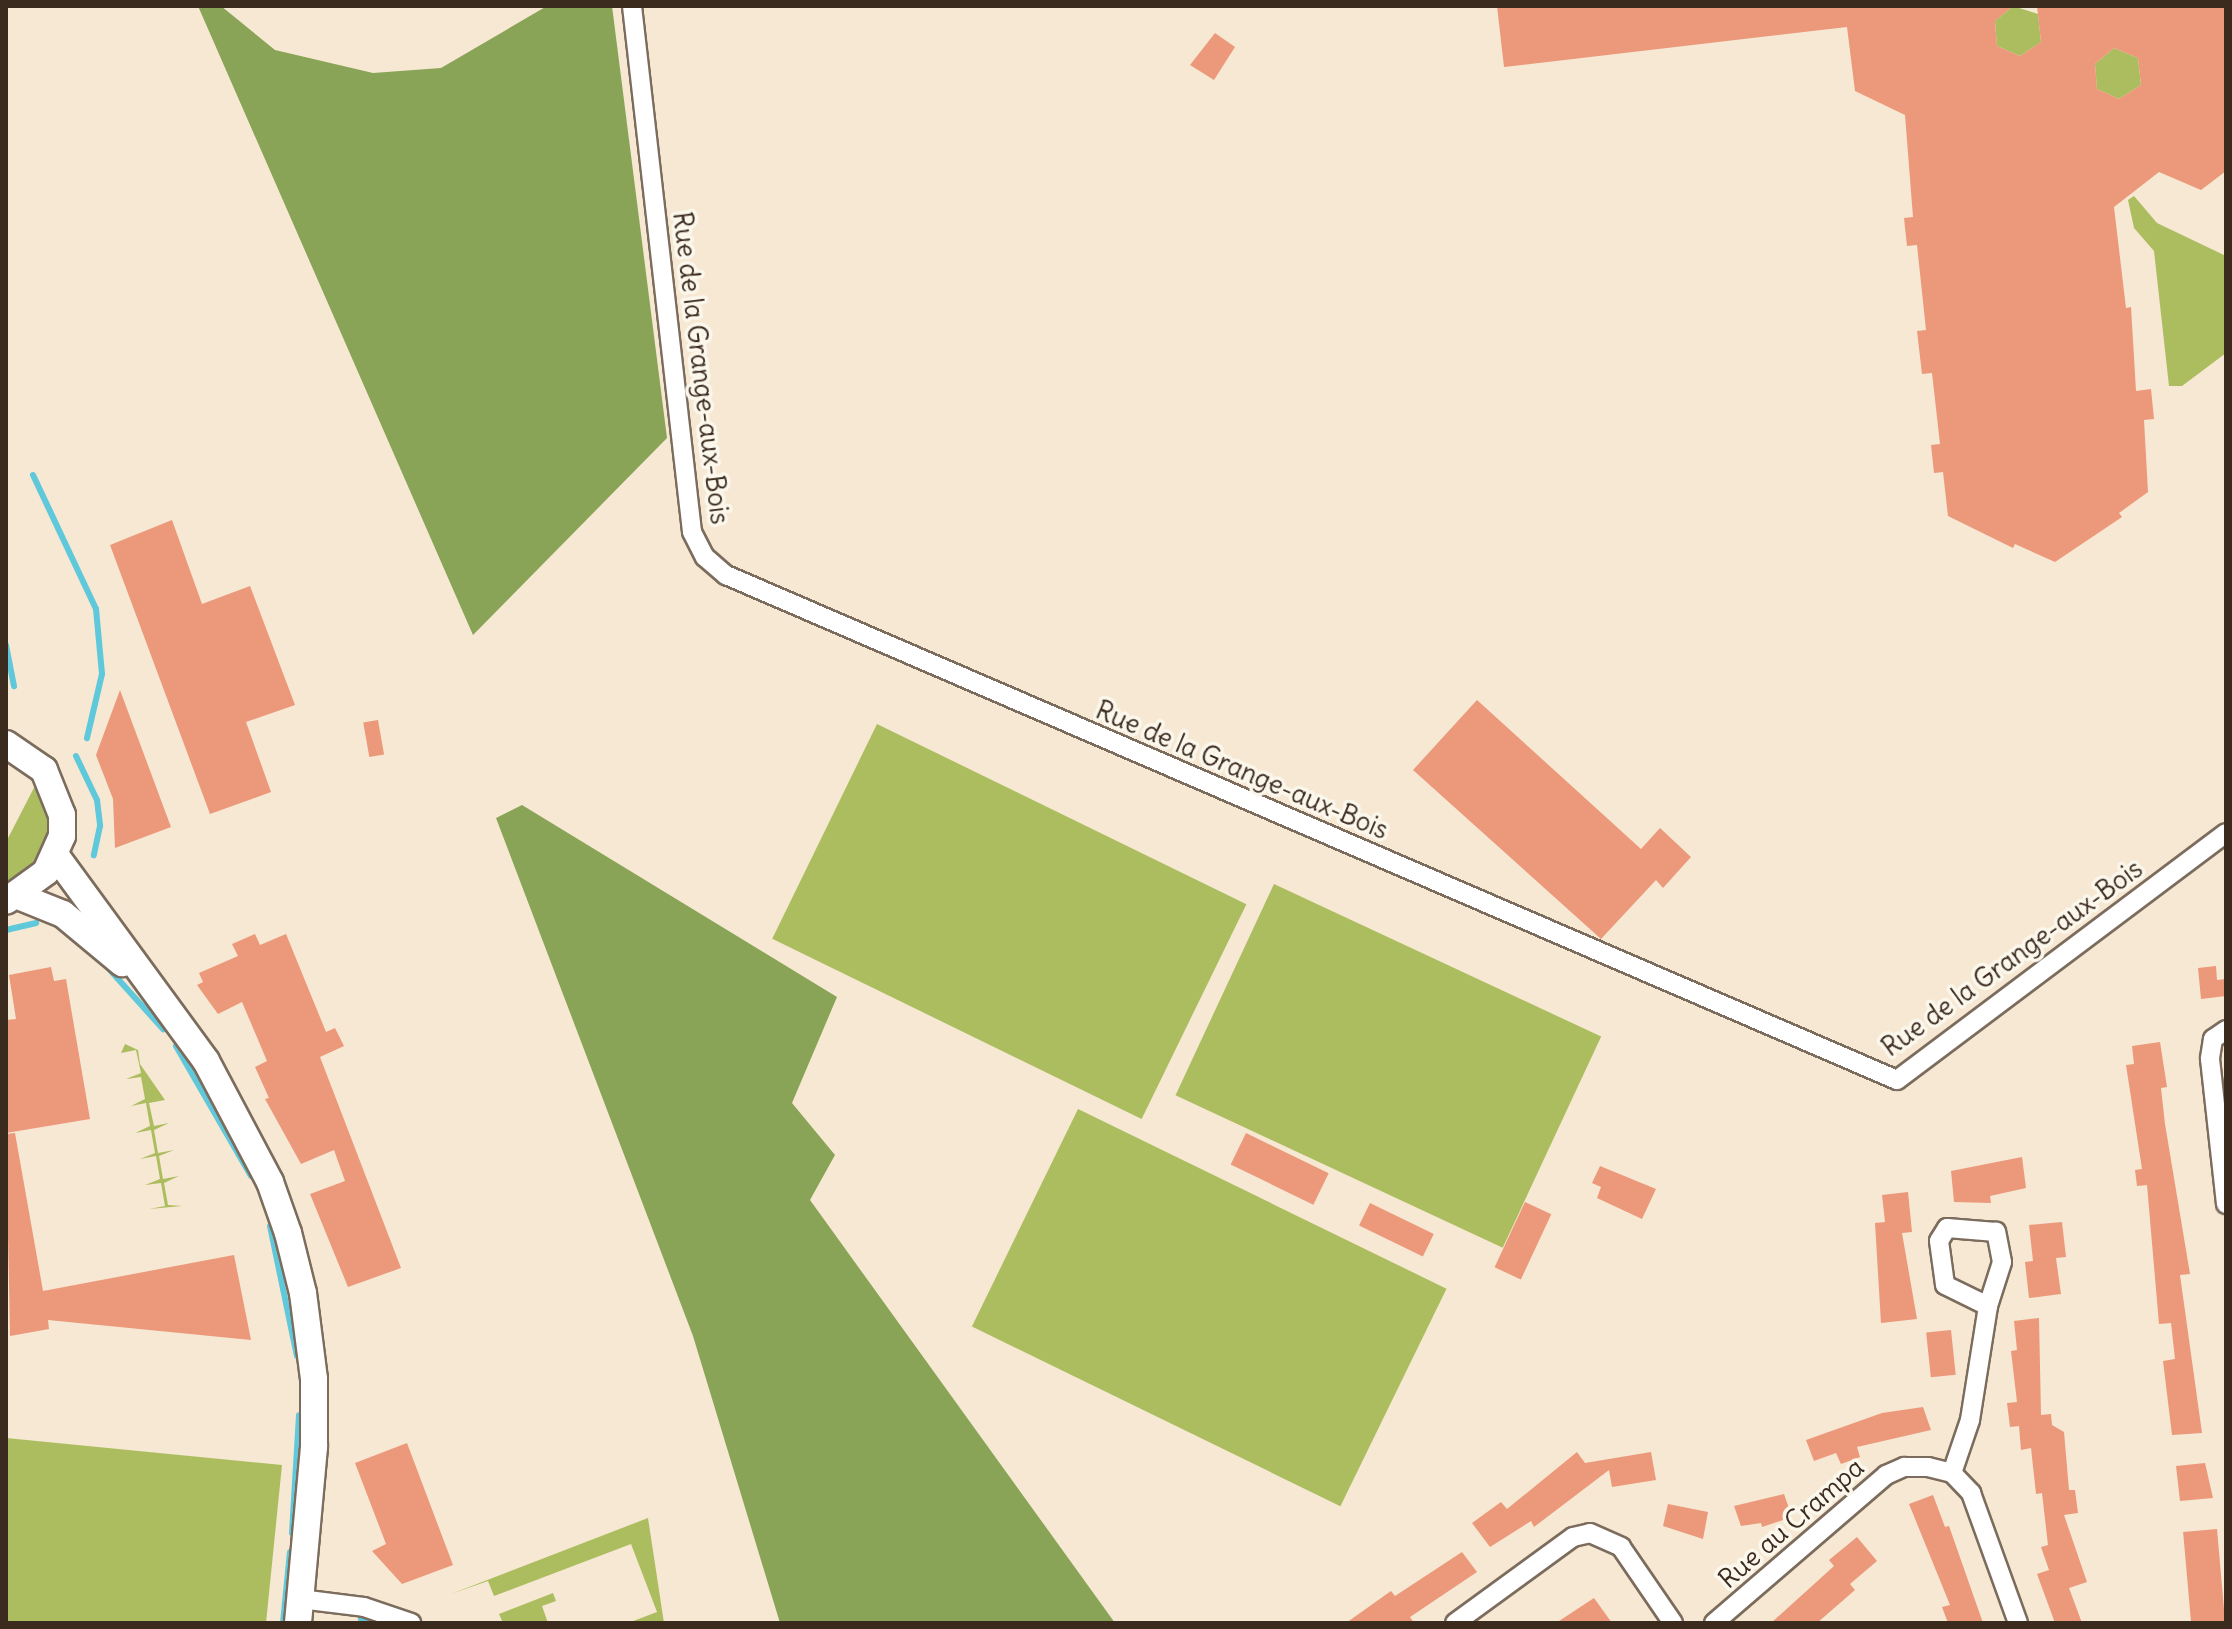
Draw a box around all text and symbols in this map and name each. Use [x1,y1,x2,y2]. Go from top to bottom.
street label: Rue de la Grange-aux-Bois [666,210,736,526]
street label: Rue de la Grange-aux-Bois [1091,694,1393,846]
street label: Rue de la Grange-aux-Bois [1876,853,2148,1063]
street label: Rue au Crampa [1712,1451,1870,1595]

